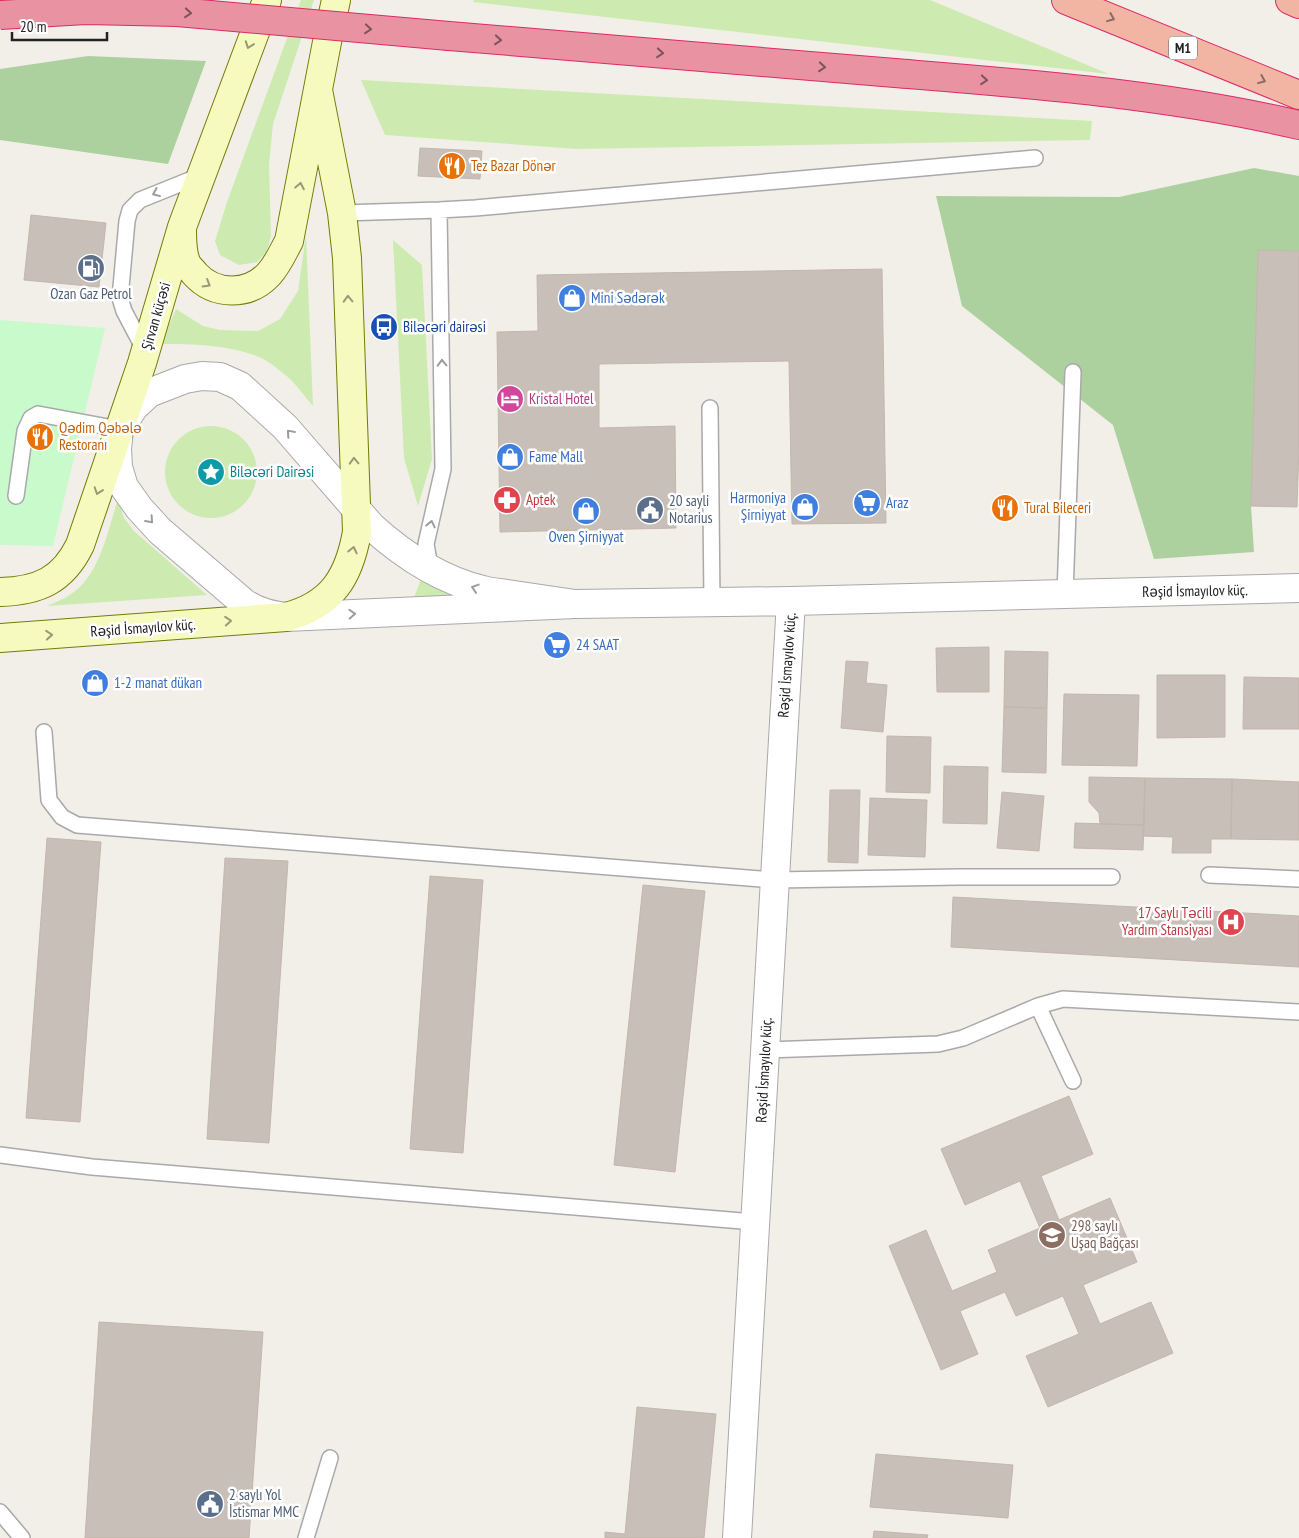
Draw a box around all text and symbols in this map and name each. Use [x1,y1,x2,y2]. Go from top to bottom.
one-way arrow [185,7,193,18]
scale bar [12,10,108,42]
one-way arrow [1106,12,1115,23]
text: 20 m [20,17,46,36]
one-way arrow [364,23,372,34]
one-way arrow [494,34,502,45]
road number: M1 [1169,36,1197,59]
one-way arrow [245,41,255,49]
one-way arrow [656,48,664,59]
one-way arrow [818,61,826,72]
one-way arrow [1257,74,1265,84]
one-way arrow [980,75,988,86]
restaurant icon: Tez Bazar Dönər [437,151,467,181]
place label: Tez Bazar Dönər [471,156,556,175]
one-way arrow [294,182,305,190]
one-way arrow [152,187,161,198]
fuel station icon: Ozan Gaz Petrol [76,253,106,283]
one-way arrow [202,277,211,287]
street label: Şirvan küçəsi [137,280,174,352]
shop icon: Mini Sədərək [557,283,587,313]
place label: Ozan Gaz Petrol [50,284,132,303]
place label: Mini Sədərək [591,288,665,307]
one-way arrow [343,294,354,302]
bus stop icon: Biləcəri dairəsi [369,312,399,342]
place label: Biləcəri dairəsi [403,317,486,336]
one-way arrow [437,359,447,366]
hotel icon: Kristal Hotel [495,384,525,414]
place label: Kristal Hotel [529,389,594,408]
place label: Qədim Qəbələ Restoranı [59,418,142,454]
restaurant icon: Qədim Qəbələ Restoranı [25,422,55,452]
one-way arrow [287,430,296,439]
shop icon: Fame Mall [495,442,525,472]
place label: Fame Mall [529,447,583,466]
place icon: Biləcəri Dairəsi [196,457,226,487]
one-way arrow [349,457,359,464]
place label: Biləcəri Dairəsi [230,462,314,481]
pharmacy icon: Aptek [492,485,522,515]
one-way arrow [94,486,104,494]
place label: Harmoniya Şirniyyat [730,488,786,524]
supermarket icon: Araz [852,488,882,518]
place label: Aptek [526,490,556,509]
place label: 20 sayli Notarius [669,491,713,527]
shop icon: Harmoniya Şirniyyat [790,492,820,522]
place label: Araz [886,493,909,512]
restaurant icon: Tural Bileceri [990,493,1020,523]
public building icon: 20 sayli Notarius [635,495,665,525]
shop icon: Oven Şirniyyat [571,496,601,526]
place label: Tural Bileceri [1024,498,1091,517]
one-way arrow [144,515,153,524]
one-way arrow [425,520,435,529]
place label: Oven Şirniyyat [548,527,624,546]
one-way arrow [347,546,358,554]
street label: Rəşid İsmayılov küç. [1142,580,1248,601]
one-way arrow [471,583,480,593]
one-way arrow [348,609,356,620]
street label: Rəşid İsmayılov küç. [773,611,800,718]
street label: Rəşid İsmayılov küç. [90,614,197,641]
one-way arrow [224,616,232,627]
one-way arrow [45,630,53,641]
supermarket icon: 24 SAAT [542,630,572,660]
place label: 24 SAAT [576,635,619,654]
shop icon: 1-2 manat dükan [80,668,110,698]
place label: 1-2 manat dükan [114,673,202,692]
place label: 17 Saylı Təcili Yardım Stansiyası [1122,903,1212,939]
hospital icon: 17 Saylı Təcili Yardım Stansiyası [1216,907,1246,937]
street label: Rəşid İsmayılov küç. [751,1016,776,1123]
place label: 298 saylı Uşaq Bağçası [1071,1216,1139,1252]
school or university icon: 298 saylı Uşaq Bağçası [1037,1220,1067,1250]
place label: 2 saylı Yol İstismar MMC [229,1485,299,1521]
public building icon: 2 saylı Yol İstismar MMC [195,1489,225,1519]

